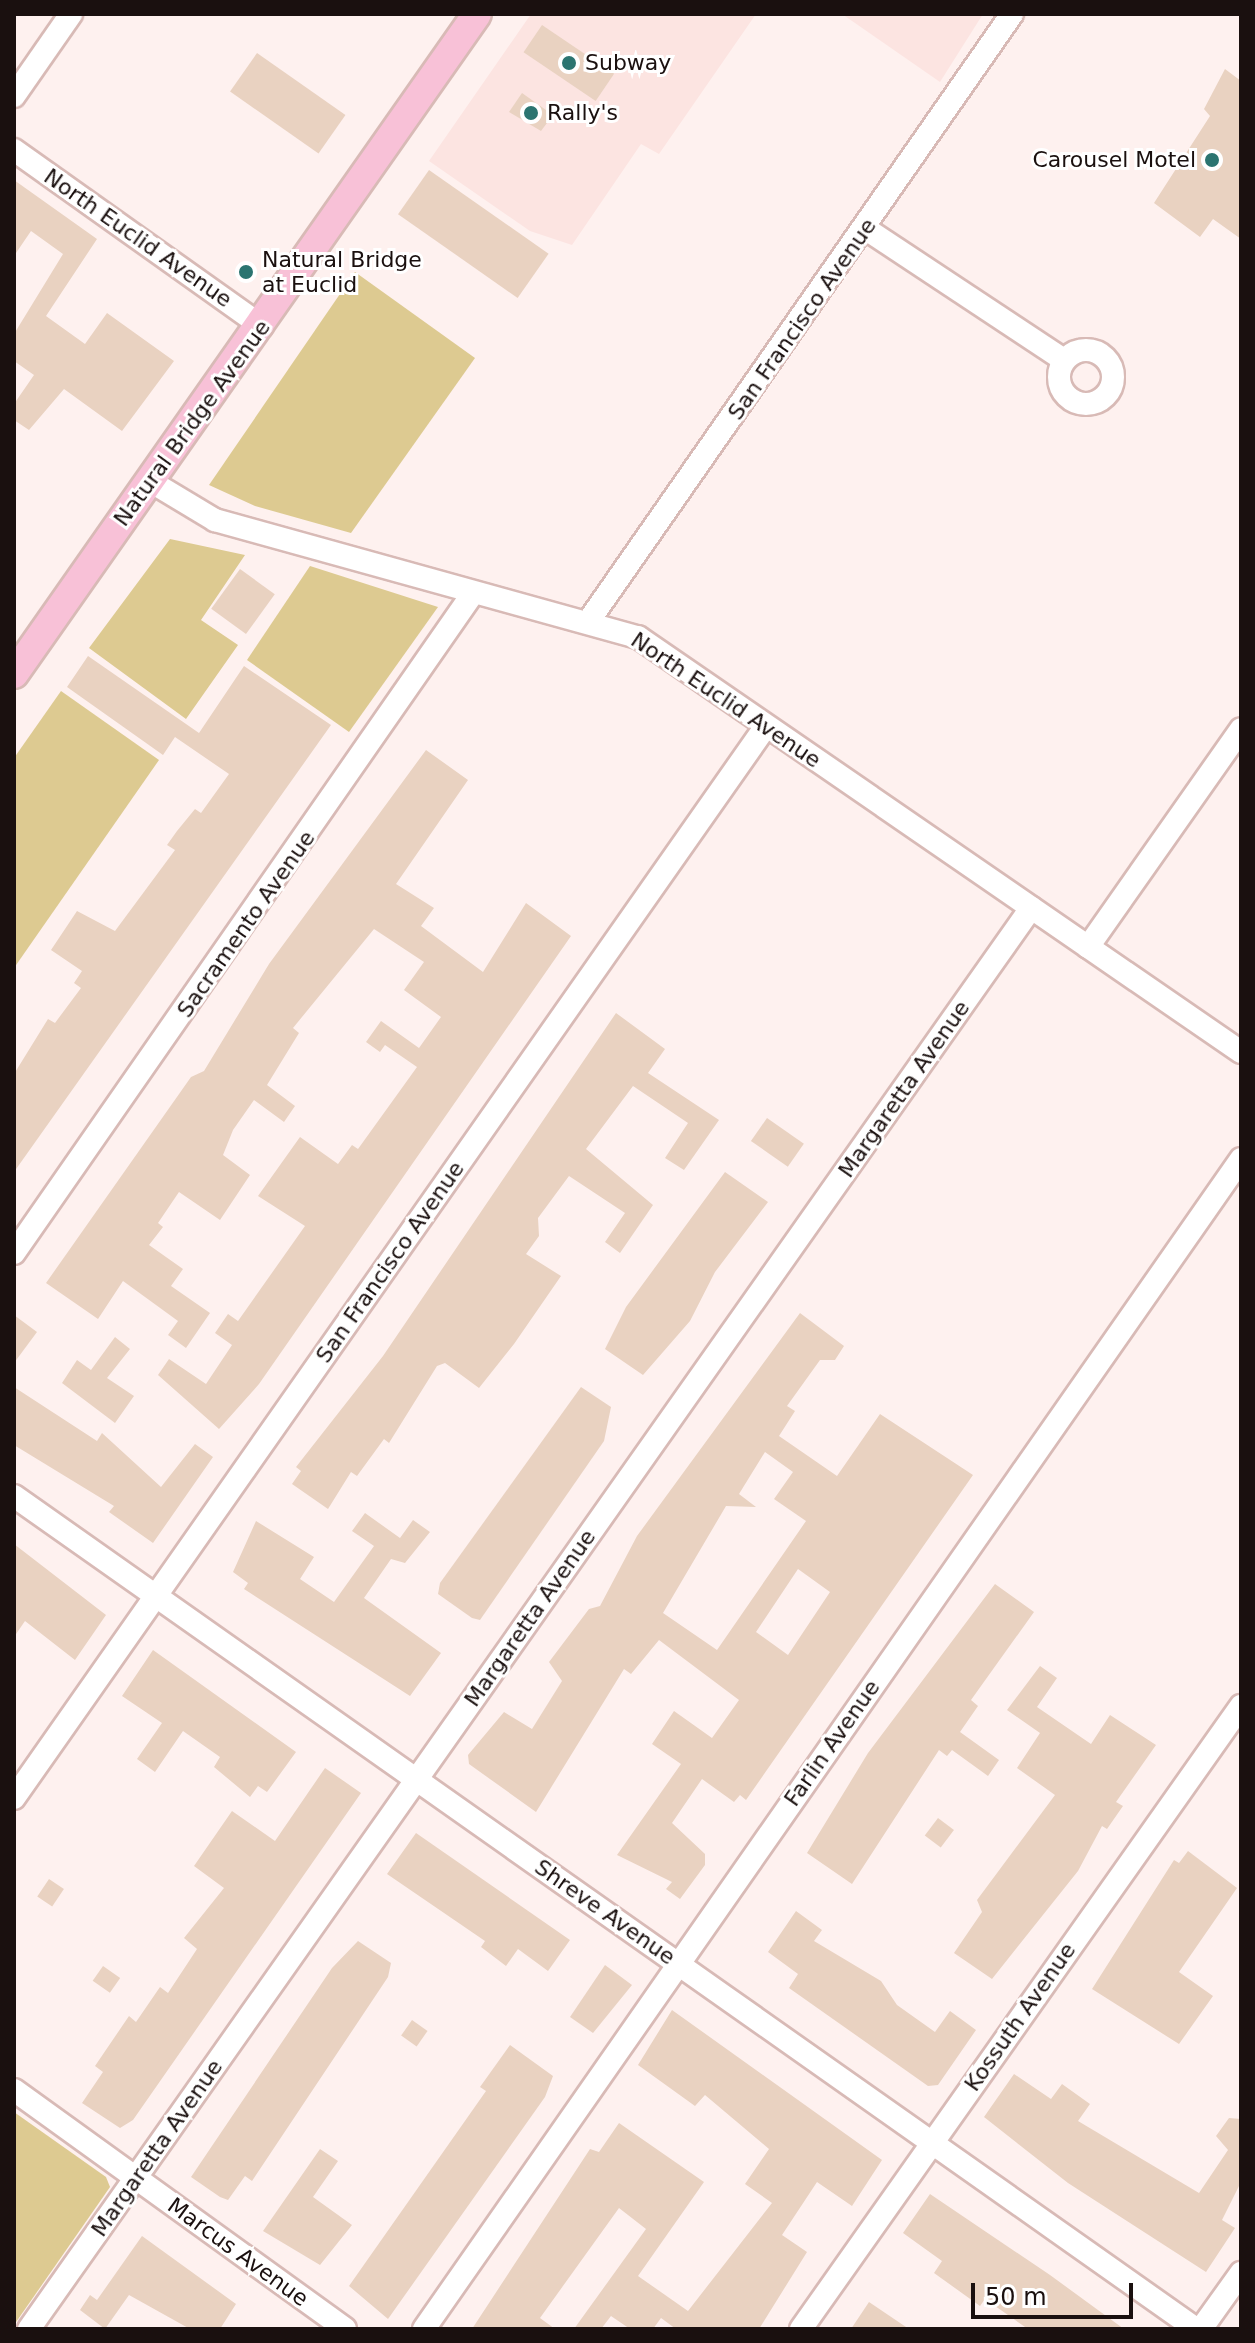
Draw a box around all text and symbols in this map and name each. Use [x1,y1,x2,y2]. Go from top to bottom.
place label: Subway [585,50,671,76]
marker: Subway [560,54,578,72]
place label: Rally's [547,100,618,126]
marker: Rally's [522,104,540,122]
place label: Carousel Motel [1032,147,1196,173]
marker: Carousel Motel [1203,151,1221,169]
street label: North Euclid Avenue [39,163,237,313]
street label: San Francisco Avenue [722,213,882,425]
place label: Natural Bridge at Euclid [262,246,422,298]
marker: Natural Bridge at Euclid [237,263,255,281]
street label: Natural Bridge Avenue [108,315,276,531]
street label: North Euclid Avenue [626,627,826,773]
street label: Sacramento Avenue [172,826,320,1022]
street label: Margaretta Avenue [833,995,975,1183]
street label: San Francisco Avenue [310,1156,470,1368]
street label: Margaretta Avenue [459,1524,601,1712]
street label: Farlin Avenue [779,1675,885,1811]
street label: Shreve Avenue [530,1854,680,1970]
street label: Kossuth Avenue [959,1938,1081,2096]
street label: Margaretta Avenue [86,2054,228,2242]
street label: Marcus Avenue [163,2192,313,2312]
scale bar [975,2267,1137,2317]
text: 50 m [985,2283,1047,2311]

